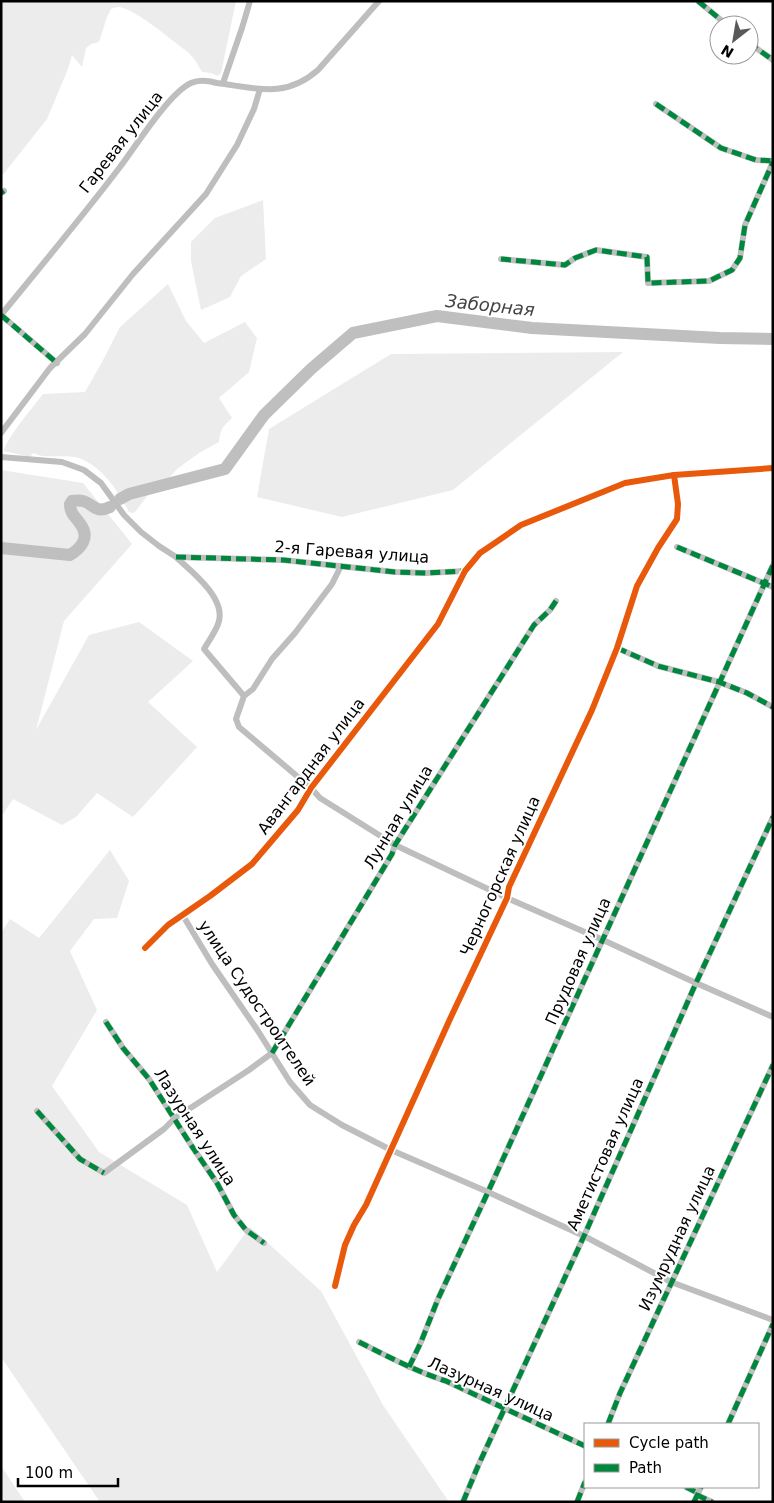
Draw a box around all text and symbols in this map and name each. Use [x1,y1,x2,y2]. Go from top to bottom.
north arrow [709,15,759,65]
text: N [718,41,736,61]
street label: Гаревая улица [75,87,167,197]
water label: Заборная [444,290,536,320]
street label: 2-я Гаревая улица [274,537,430,567]
street label: Авангардная улица [254,694,368,838]
street label: Лунная улица [360,762,436,872]
street label: Черногорская улица [456,793,544,959]
street label: Прудовая улица [541,894,615,1028]
street label: улица Судостроителей [194,917,320,1089]
street label: Лазурная улица [150,1065,240,1189]
street label: Аметистовая улица [563,1075,647,1233]
street label: Изумрудная улица [635,1162,719,1314]
street label: Лазурная улица [425,1353,557,1425]
legend [584,1423,759,1488]
text: Cycle path [629,1434,709,1452]
scale bar [18,1456,118,1488]
text: Path [629,1459,662,1477]
text: 100 m [25,1464,73,1482]

